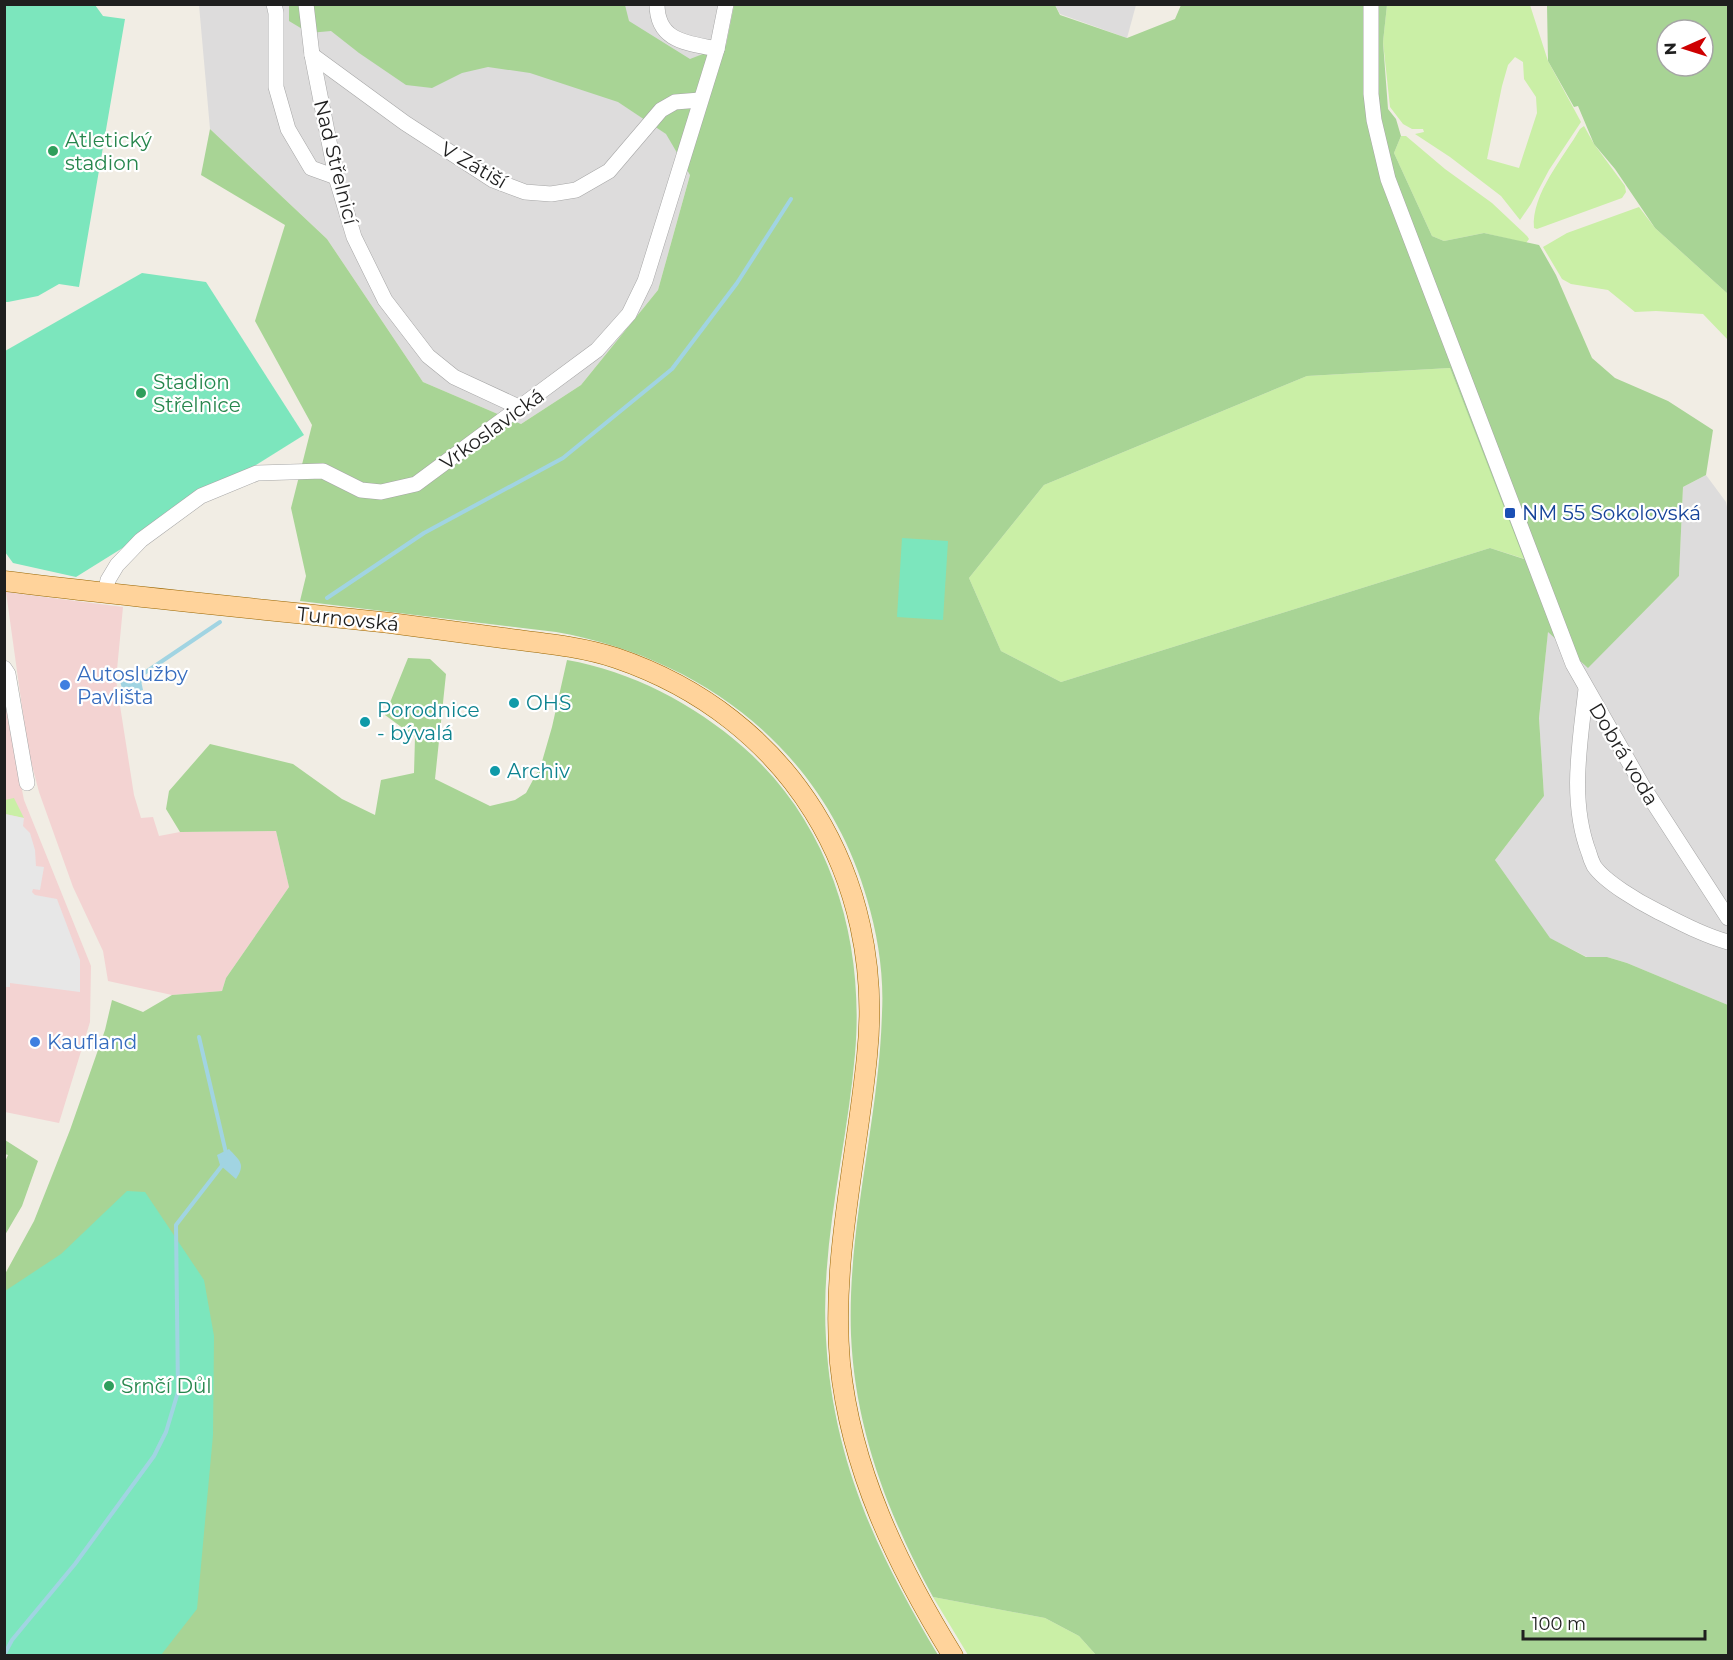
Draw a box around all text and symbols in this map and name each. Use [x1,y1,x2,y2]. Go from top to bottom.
north arrow [1655,18,1715,78]
text: N [1661,42,1680,56]
street label: Nad Střelnicí [309,97,364,229]
place label: Atletický stadion [65,128,152,175]
street label: V Zátiší [437,136,513,194]
marker: Atletický stadion [46,144,60,158]
place label: Stadion Střelnice [153,370,241,417]
street label: Vrkoslavická [435,383,549,475]
marker: Stadion Střelnice [134,386,148,400]
place label: NM 55 Sokolovská [1522,501,1701,525]
marker: NM 55 Sokolovská [1503,506,1517,520]
street label: Turnovská [296,602,400,636]
place label: Autoslužby Pavlišta [77,662,188,709]
marker: Autoslužby Pavlišta [58,678,72,692]
place label: OHS [526,691,571,715]
marker: OHS [507,696,521,710]
place label: Porodnice - bývalá [377,698,480,745]
street label: Dobrá voda [1584,698,1664,810]
marker: Porodnice - bývalá [358,715,372,729]
place label: Archiv [507,759,570,783]
marker: Archiv [488,764,502,778]
place label: Kaufland [47,1030,137,1054]
marker: Kaufland [28,1035,42,1049]
place label: Srnčí Důl [121,1374,212,1398]
marker: Srnčí Důl [102,1379,116,1393]
scale bar [1523,1603,1704,1641]
text: 100 m [1532,1613,1586,1635]

